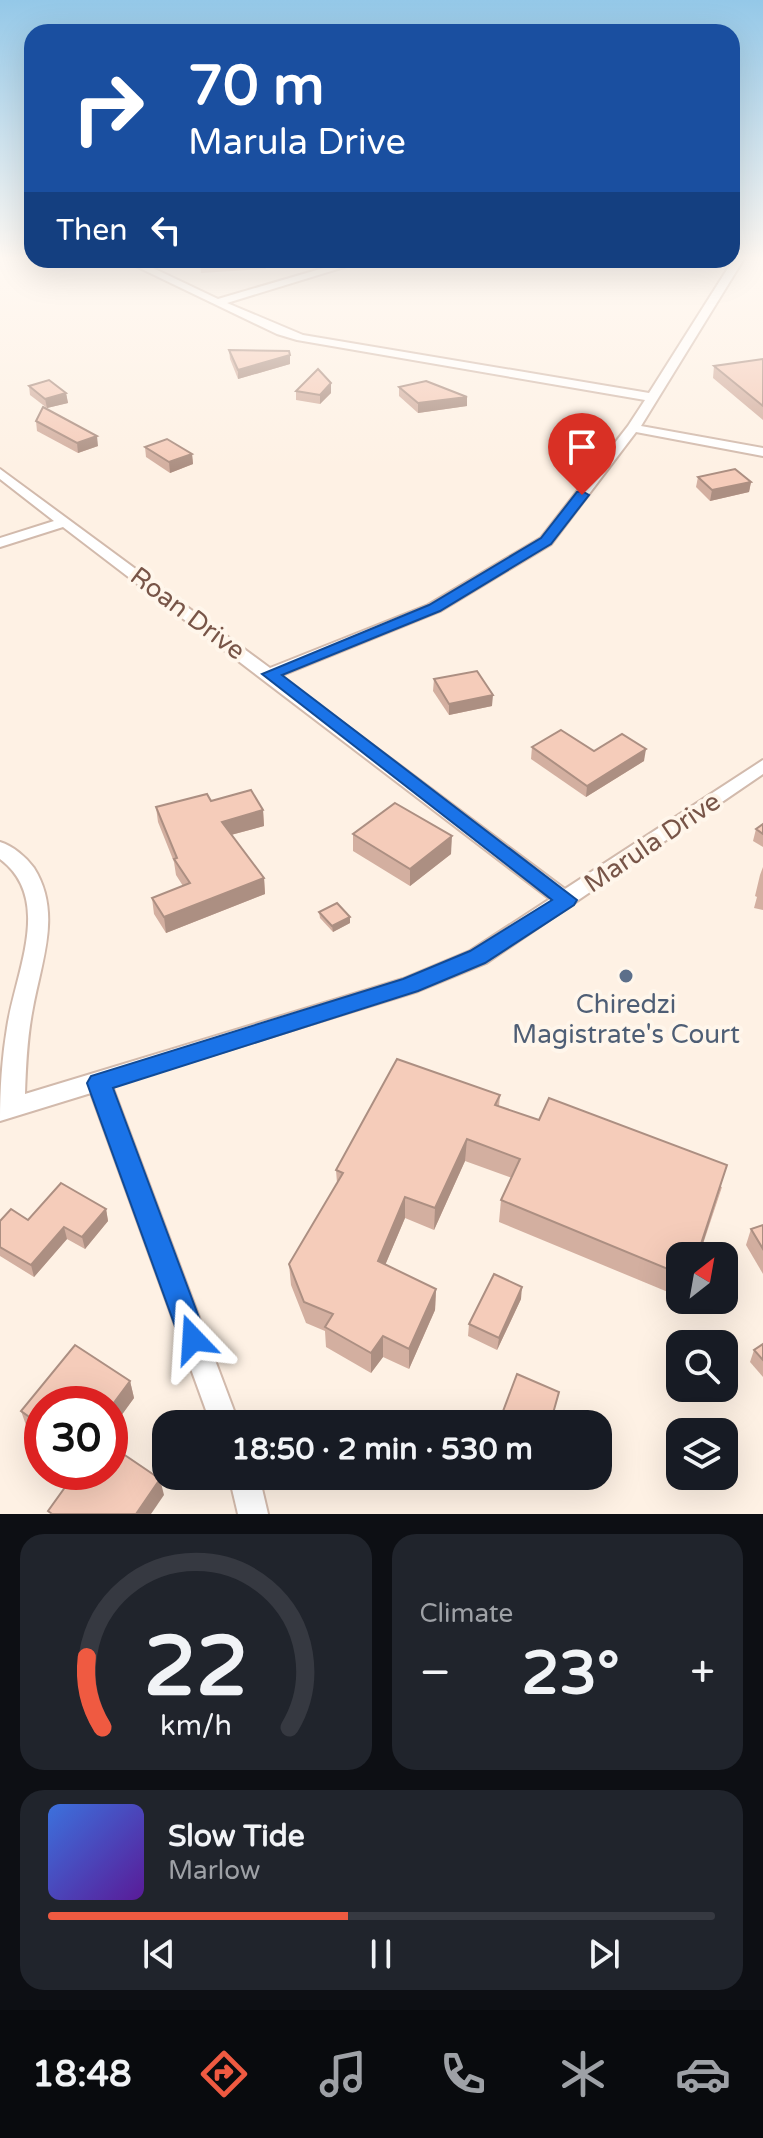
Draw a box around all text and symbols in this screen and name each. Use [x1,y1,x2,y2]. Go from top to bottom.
text: 70 m [188,53,324,120]
icon: right [56,56,160,160]
text: Marula Drive [188,121,406,164]
icon: left [144,208,188,252]
text: Then [56,212,128,249]
pin [548,413,616,495]
icon: arrive [560,425,604,469]
street label: Roan Drive [124,560,251,667]
street label: Marula Drive [578,786,726,899]
marker: Chiredzi Magistrate's Court [617,967,635,985]
place label: Chiredzi Magistrate's Court [512,989,740,1050]
north arrow [666,1242,738,1314]
map controls [666,1242,738,1490]
position arrow [151,1297,235,1381]
button: search [666,1330,738,1402]
speed limit sign: 30 [24,1386,128,1490]
button: layers [666,1418,738,1490]
text: 18:50 · 2 min · 530 m [231,1431,533,1468]
text: Climate [420,1598,513,1629]
text: 22 [144,1618,248,1718]
text: 23° [522,1638,620,1710]
text: − [420,1647,451,1700]
text: + [690,1647,715,1700]
text: km/h [160,1709,232,1743]
text: Slow Tide [168,1818,305,1855]
text: Marlow [168,1855,260,1886]
icon: previous [137,1932,181,1976]
icon: pause [359,1932,403,1976]
icon: next [582,1932,626,1976]
icon: directions [196,2046,252,2102]
icon: music [315,2046,371,2102]
icon: phone [435,2046,491,2102]
icon: climate [555,2046,611,2102]
icon: car [675,2046,731,2102]
text: 18:48 [32,2053,132,2096]

